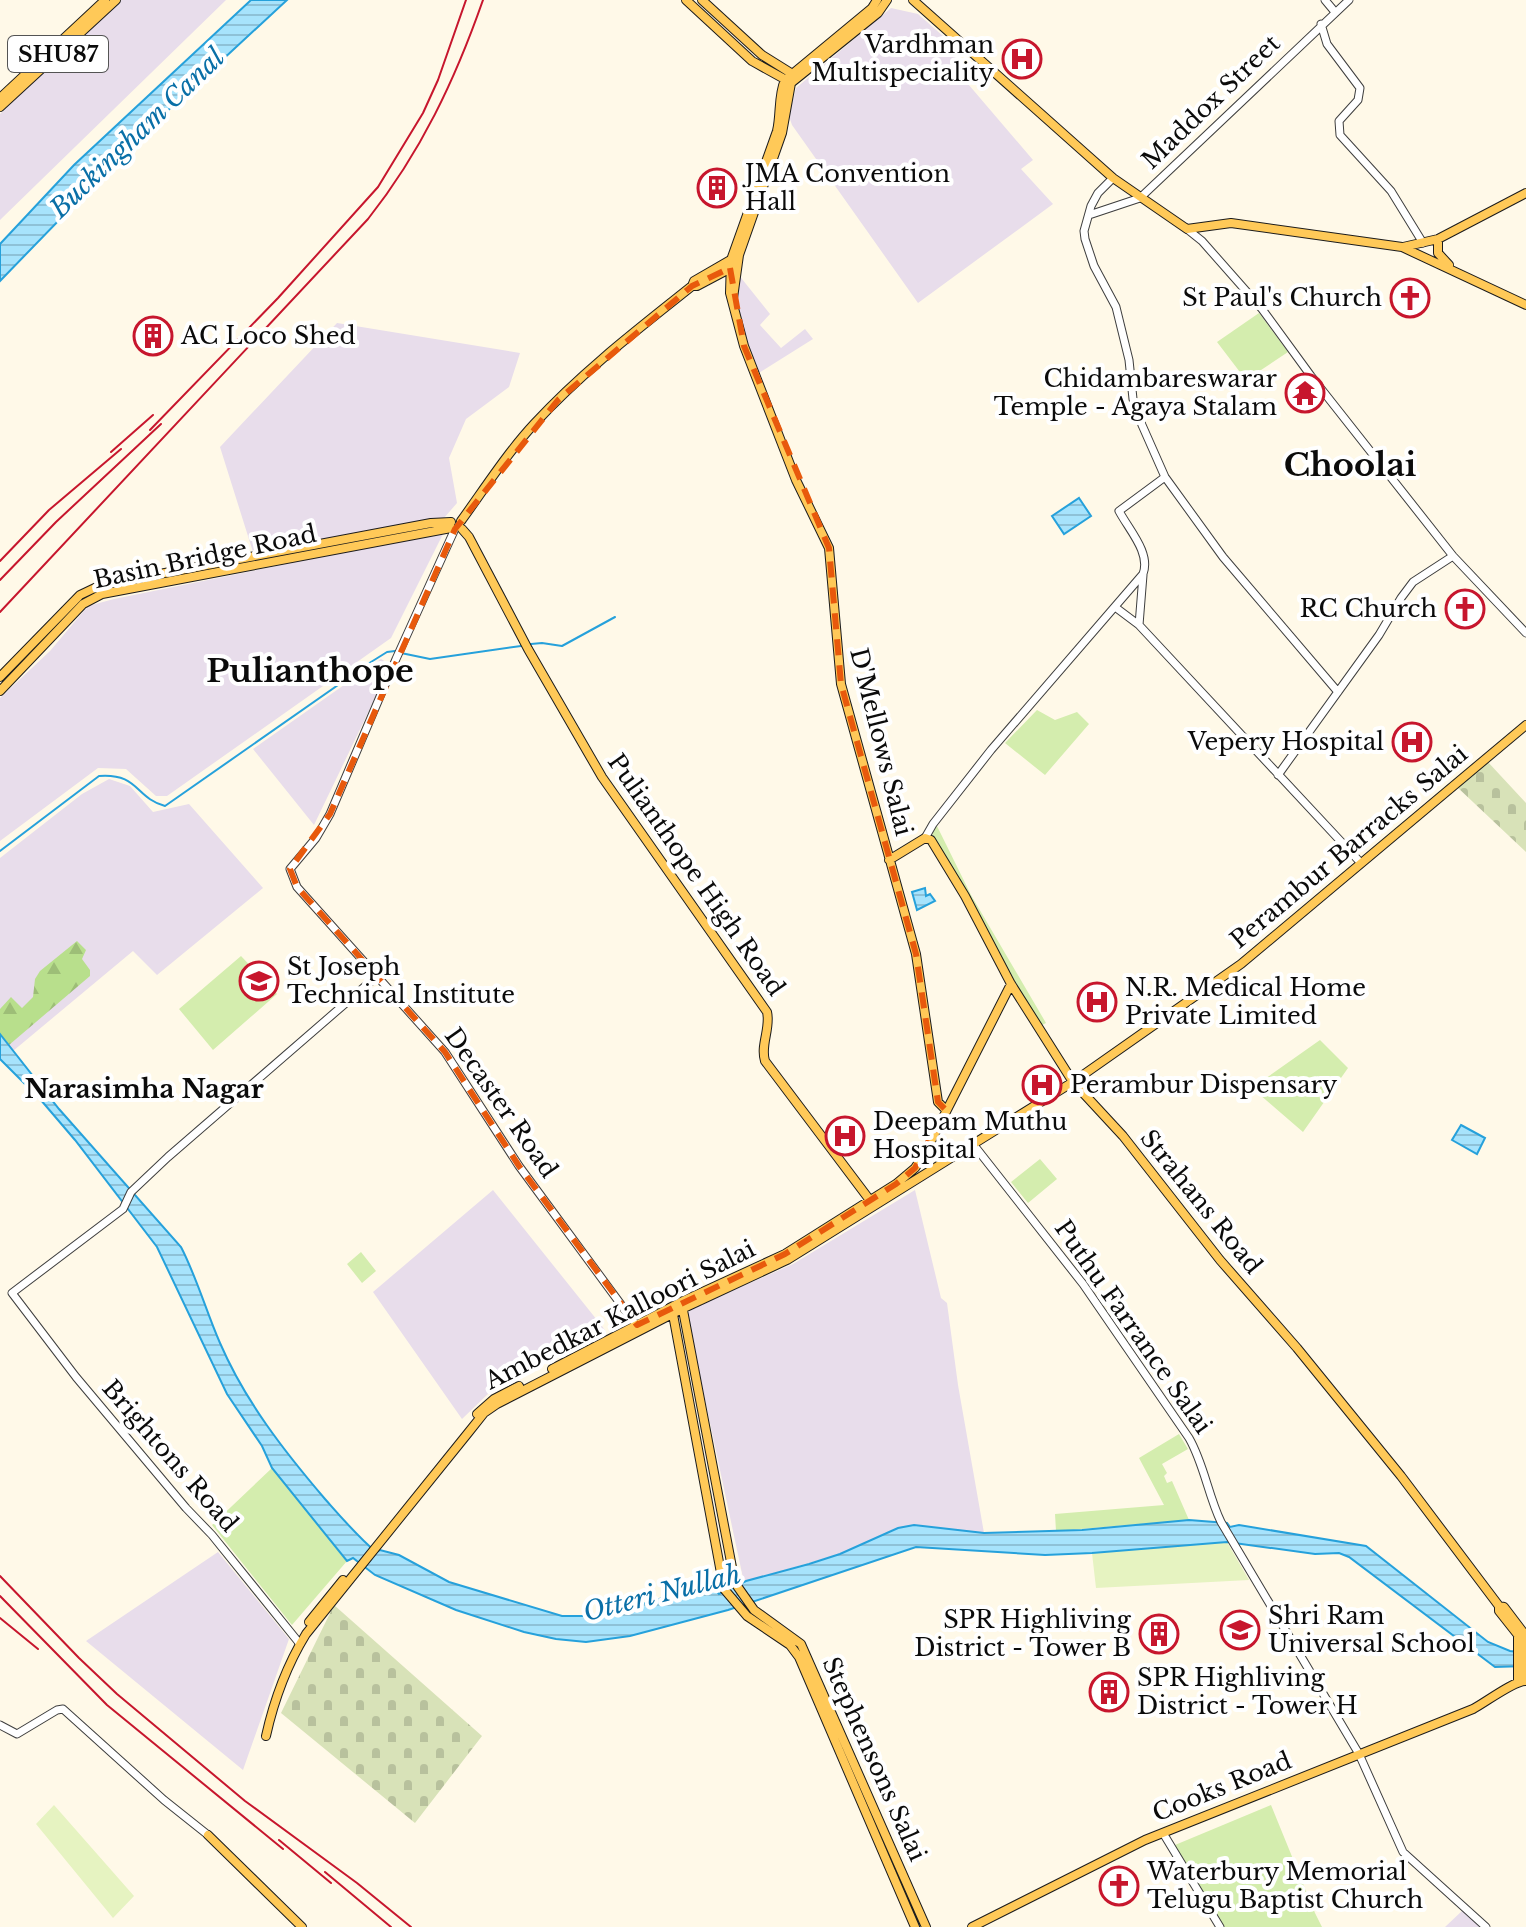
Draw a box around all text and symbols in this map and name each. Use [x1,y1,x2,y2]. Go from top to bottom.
street label: Maddox Street [1136,29,1286,175]
place label: Vardhman Multispeciality [812,30,995,87]
road number: SHU87 [8,36,108,72]
hospital icon: Vardhman Multispeciality [1001,38,1043,80]
water label: Buckingham Canal [42,41,231,225]
place label: JMA Convention Hall [742,159,950,216]
building icon: JMA Convention Hall [696,167,738,209]
church icon: St Paul's Church [1389,277,1431,319]
place label: St Paul's Church [1182,283,1382,312]
building icon: AC Loco Shed [132,315,174,357]
place label: AC Loco Shed [180,321,356,350]
place label: Chidambareswarar Temple - Agaya Stalam [994,364,1278,421]
temple icon: Chidambareswarar Temple - Agaya Stalam [1284,372,1326,414]
district label: Choolai [1284,445,1417,485]
street label: Basin Bridge Road [91,519,319,594]
church icon: RC Church [1444,588,1486,630]
place label: RC Church [1300,594,1437,623]
street label: D'Mellows Salai [844,645,919,839]
district label: Pulianthope [206,651,414,691]
hospital icon: Vepery Hospital [1391,721,1433,763]
place label: Vepery Hospital [1187,727,1384,756]
street label: Perambur Barracks Salai [1224,739,1473,954]
street label: Pulianthope High Road [602,748,791,1001]
place label: St Joseph Technical Institute [287,952,515,1009]
school or university icon: St Joseph Technical Institute [238,960,280,1002]
place label: N.R. Medical Home Private Limited [1125,973,1366,1030]
hospital icon: N.R. Medical Home Private Limited [1076,981,1118,1023]
street label: Decaster Road [439,1022,564,1183]
hospital icon: Perambur Dispensary [1021,1064,1063,1106]
place label: Perambur Dispensary [1070,1070,1338,1099]
district label: Narasimha Nagar [24,1073,264,1105]
place label: Deepam Muthu Hospital [873,1107,1067,1164]
hospital icon: Deepam Muthu Hospital [824,1115,866,1157]
street label: Strahans Road [1134,1124,1268,1280]
street label: Puthu Farrance Salai [1049,1214,1218,1439]
street label: Ambedkar Kalloori Salai [479,1234,760,1396]
street label: Brightons Road [96,1374,244,1538]
water label: Otteri Nullah [580,1558,744,1628]
place label: Shri Ram Universal School [1268,1601,1475,1658]
place label: SPR Highliving District - Tower B [914,1605,1132,1662]
school or university icon: Shri Ram Universal School [1219,1609,1261,1651]
building icon: SPR Highliving District - Tower B [1138,1613,1180,1655]
street label: Stephensons Salai [816,1652,932,1865]
place label: SPR Highliving District - Tower H [1137,1663,1358,1720]
building icon: SPR Highliving District - Tower H [1088,1671,1130,1713]
street label: Cooks Road [1148,1746,1295,1828]
place label: Waterbury Memorial Telugu Baptist Church [1146,1857,1423,1914]
church icon: Waterbury Memorial Telugu Baptist Church [1098,1865,1140,1907]

